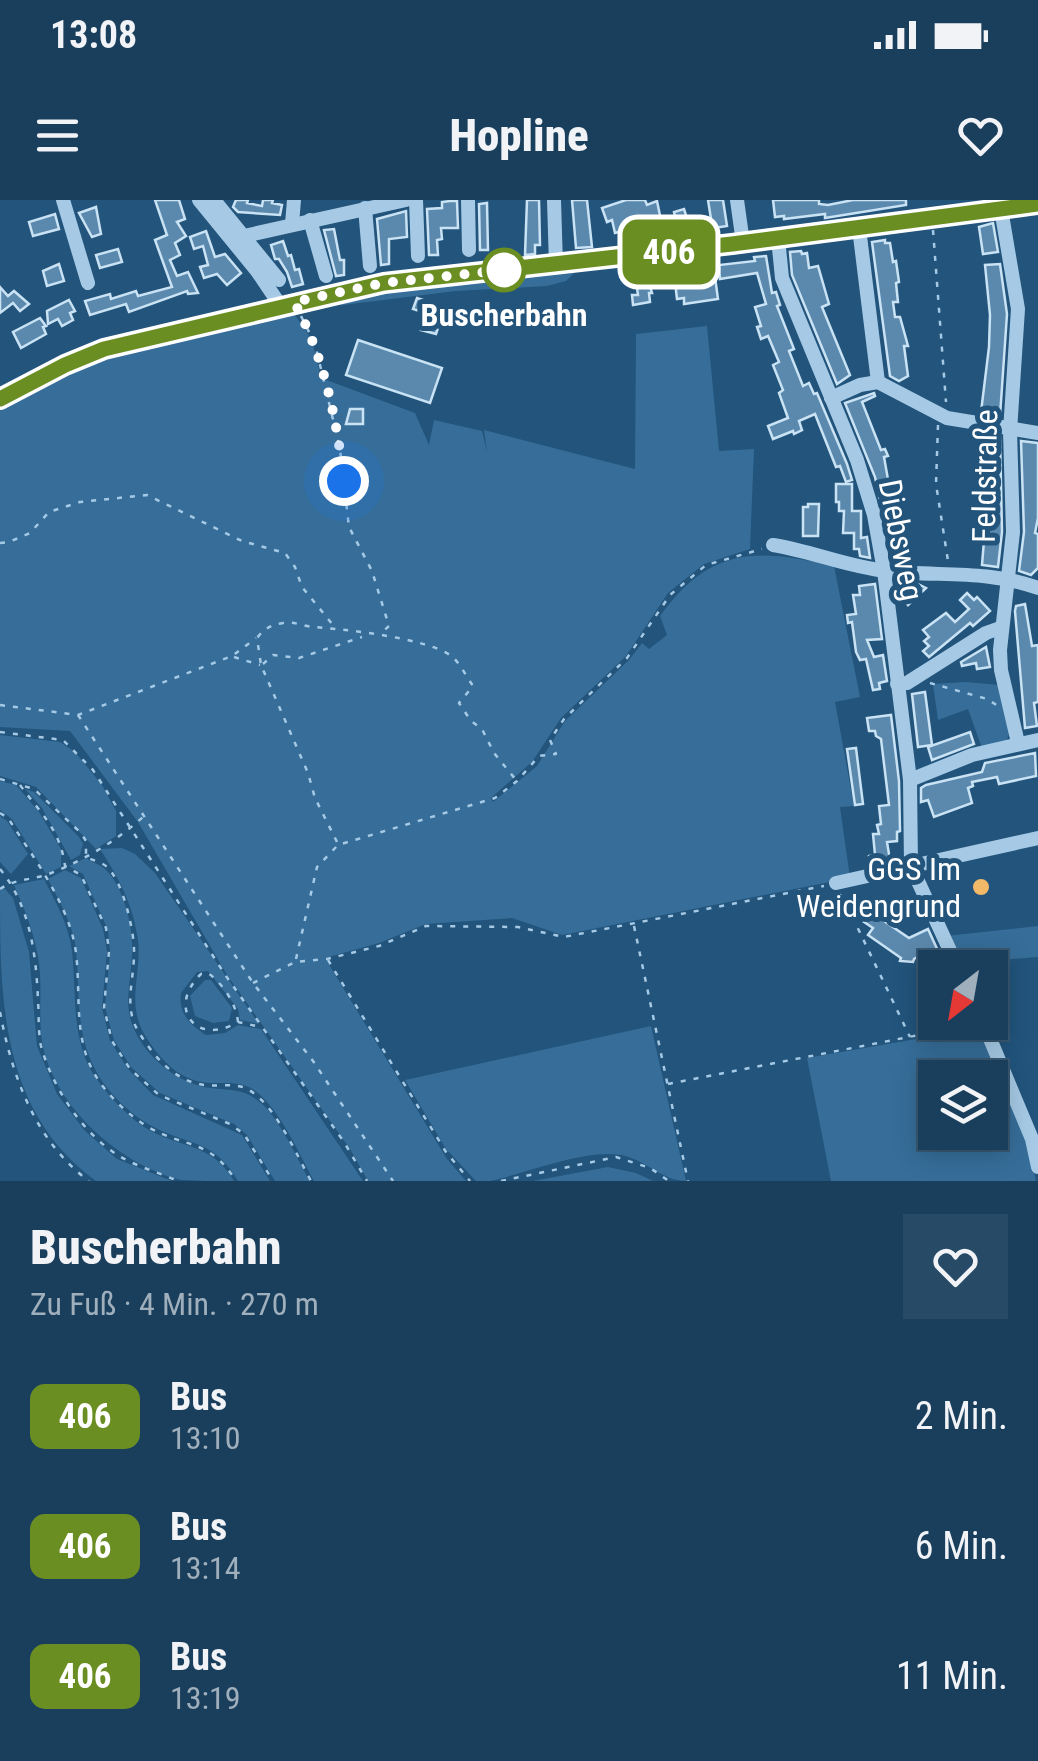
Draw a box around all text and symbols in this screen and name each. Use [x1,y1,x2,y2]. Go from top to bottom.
text: 13:08 [50,13,137,57]
icon: menu [30,108,85,163]
icon: heart [953,108,1008,163]
text: Hopline [449,109,589,162]
line badge: 406 [612,220,726,284]
text: 406 [642,232,696,273]
marker: Buscherbahn [483,249,525,291]
place label: Buscherbahn [420,296,588,334]
street label: Feldstraße [965,409,1005,543]
your location [319,456,369,506]
street label: Diebsweg [871,476,931,604]
place label: GGS Im Weidengrund [796,850,961,925]
marker: GGS Im Weidengrund [970,876,992,898]
north arrow [918,950,1008,1040]
map controls [918,950,1008,1150]
button: layers [918,1060,1008,1150]
button: heart [903,1214,1008,1319]
text: Buscherbahn [30,1219,281,1276]
text: Zu Fuß · 4 Min. · 270 m [30,1285,319,1323]
text: Bus [170,1375,227,1419]
text: 2 Min. [915,1394,1008,1438]
text: 406 [58,1396,112,1437]
text: 13:10 [170,1419,241,1457]
text: Bus [170,1505,227,1549]
text: 6 Min. [915,1524,1008,1568]
text: 406 [58,1526,112,1567]
text: 13:14 [170,1549,241,1587]
text: Bus [170,1635,227,1679]
text: 11 Min. [896,1654,1008,1698]
text: 406 [58,1656,112,1697]
text: 13:19 [170,1679,241,1717]

